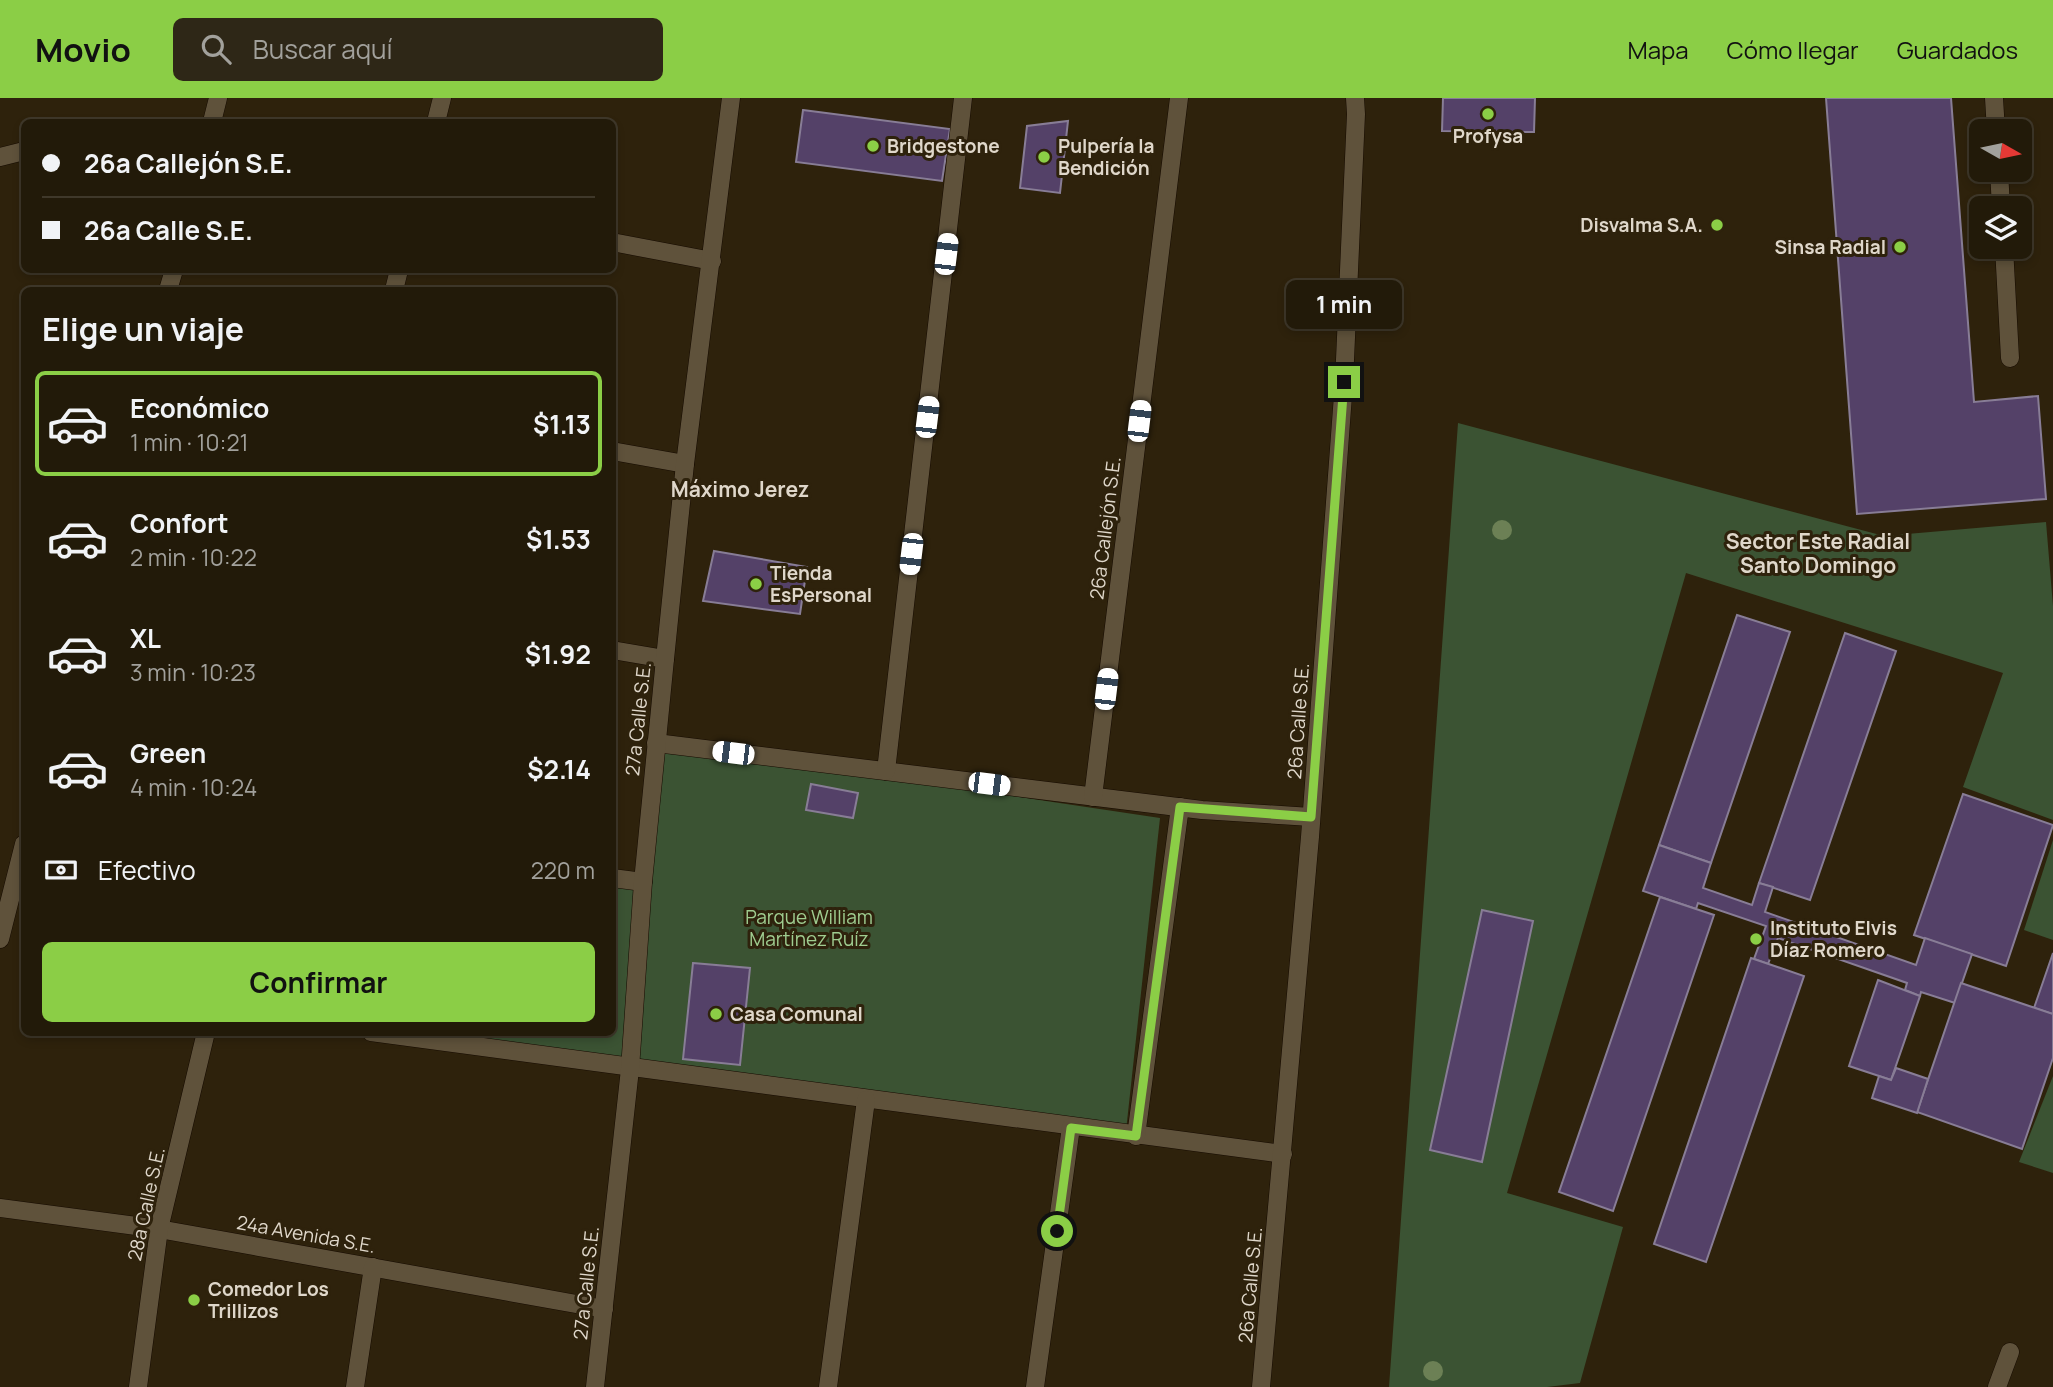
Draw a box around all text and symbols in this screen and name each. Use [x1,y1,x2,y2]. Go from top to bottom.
search box [173,18,663,81]
text: Movio [35,27,131,72]
icon: search [197,30,235,68]
text: Buscar aquí [253,31,393,67]
text: Mapa [1628,33,1689,66]
text: Cómo llegar [1727,33,1859,66]
text: Guardados [1897,33,2018,66]
marker: Profysa [1480,106,1496,122]
north arrow [1969,119,2032,182]
map controls [1969,119,2032,259]
place label: Profysa [1453,123,1523,149]
place label: Bridgestone [887,133,1000,159]
place label: Pulpería la Bendición [1058,133,1154,181]
marker: Bridgestone [865,138,881,154]
text: 26a Callejón S.E. [84,145,293,181]
marker: Pulpería la Bendición [1036,149,1052,165]
button: layers [1969,196,2032,259]
text: 26a Calle S.E. [84,212,253,248]
place label: Disvalma S.A. [1580,212,1703,238]
marker: Disvalma S.A. [1709,217,1725,233]
car [934,232,959,276]
place label: Sinsa Radial [1774,234,1886,260]
marker: Sinsa Radial [1892,239,1908,255]
callout: 1 min [1286,280,1402,330]
text: 1 min [1316,288,1372,320]
text: Elige un viaje [42,307,244,351]
route end [1328,366,1360,398]
text: Económico [130,390,269,426]
icon: car [46,392,109,455]
car [915,395,940,439]
car [1127,399,1152,443]
text: $1.13 [533,406,591,442]
text: 1 min · 10:21 [130,426,248,458]
street label: 26a Callejón S.E. [1083,455,1127,601]
district label: Máximo Jerez [671,475,809,503]
text: Confort [130,505,229,541]
icon: car [46,507,109,570]
text: $1.53 [526,521,591,557]
district label: Sector Este Radial Santo Domingo [1726,527,1910,579]
car [899,532,924,576]
text: 2 min · 10:22 [130,541,257,573]
place label: Tienda EsPersonal [770,560,872,608]
marker: Tienda EsPersonal [748,576,764,592]
text: XL [130,620,161,656]
icon: car [46,622,109,685]
text: $1.92 [525,636,591,672]
text: 3 min · 10:23 [130,656,256,688]
street label: 27a Calle S.E. [619,661,657,777]
street label: 26a Calle S.E. [1281,662,1315,780]
car [1094,667,1119,711]
text: Green [130,735,206,771]
icon: car [46,737,109,800]
car [711,740,756,766]
text: $2.14 [527,751,591,787]
text: 4 min · 10:24 [130,771,257,803]
car [967,771,1012,797]
icon: cash [42,851,80,889]
text: Efectivo [98,852,196,888]
text: 220 m [531,854,595,886]
park label: Parque William Martínez Ruíz [745,904,873,952]
place label: Instituto Elvis Díaz Romero [1770,915,1897,963]
marker: Instituto Elvis Díaz Romero [1748,931,1764,947]
button: Confirmar [42,942,595,1022]
place label: Casa Comunal [730,1001,863,1027]
marker: Casa Comunal [708,1006,724,1022]
street label: 28a Calle S.E. [121,1145,171,1263]
street label: 24a Avenida S.E. [235,1209,377,1259]
route start [1041,1215,1073,1247]
street label: 27a Calle S.E. [567,1225,605,1341]
street label: 26a Calle S.E. [1232,1226,1268,1344]
place label: Comedor Los Trillizos [208,1276,329,1324]
marker: Comedor Los Trillizos [186,1292,202,1308]

